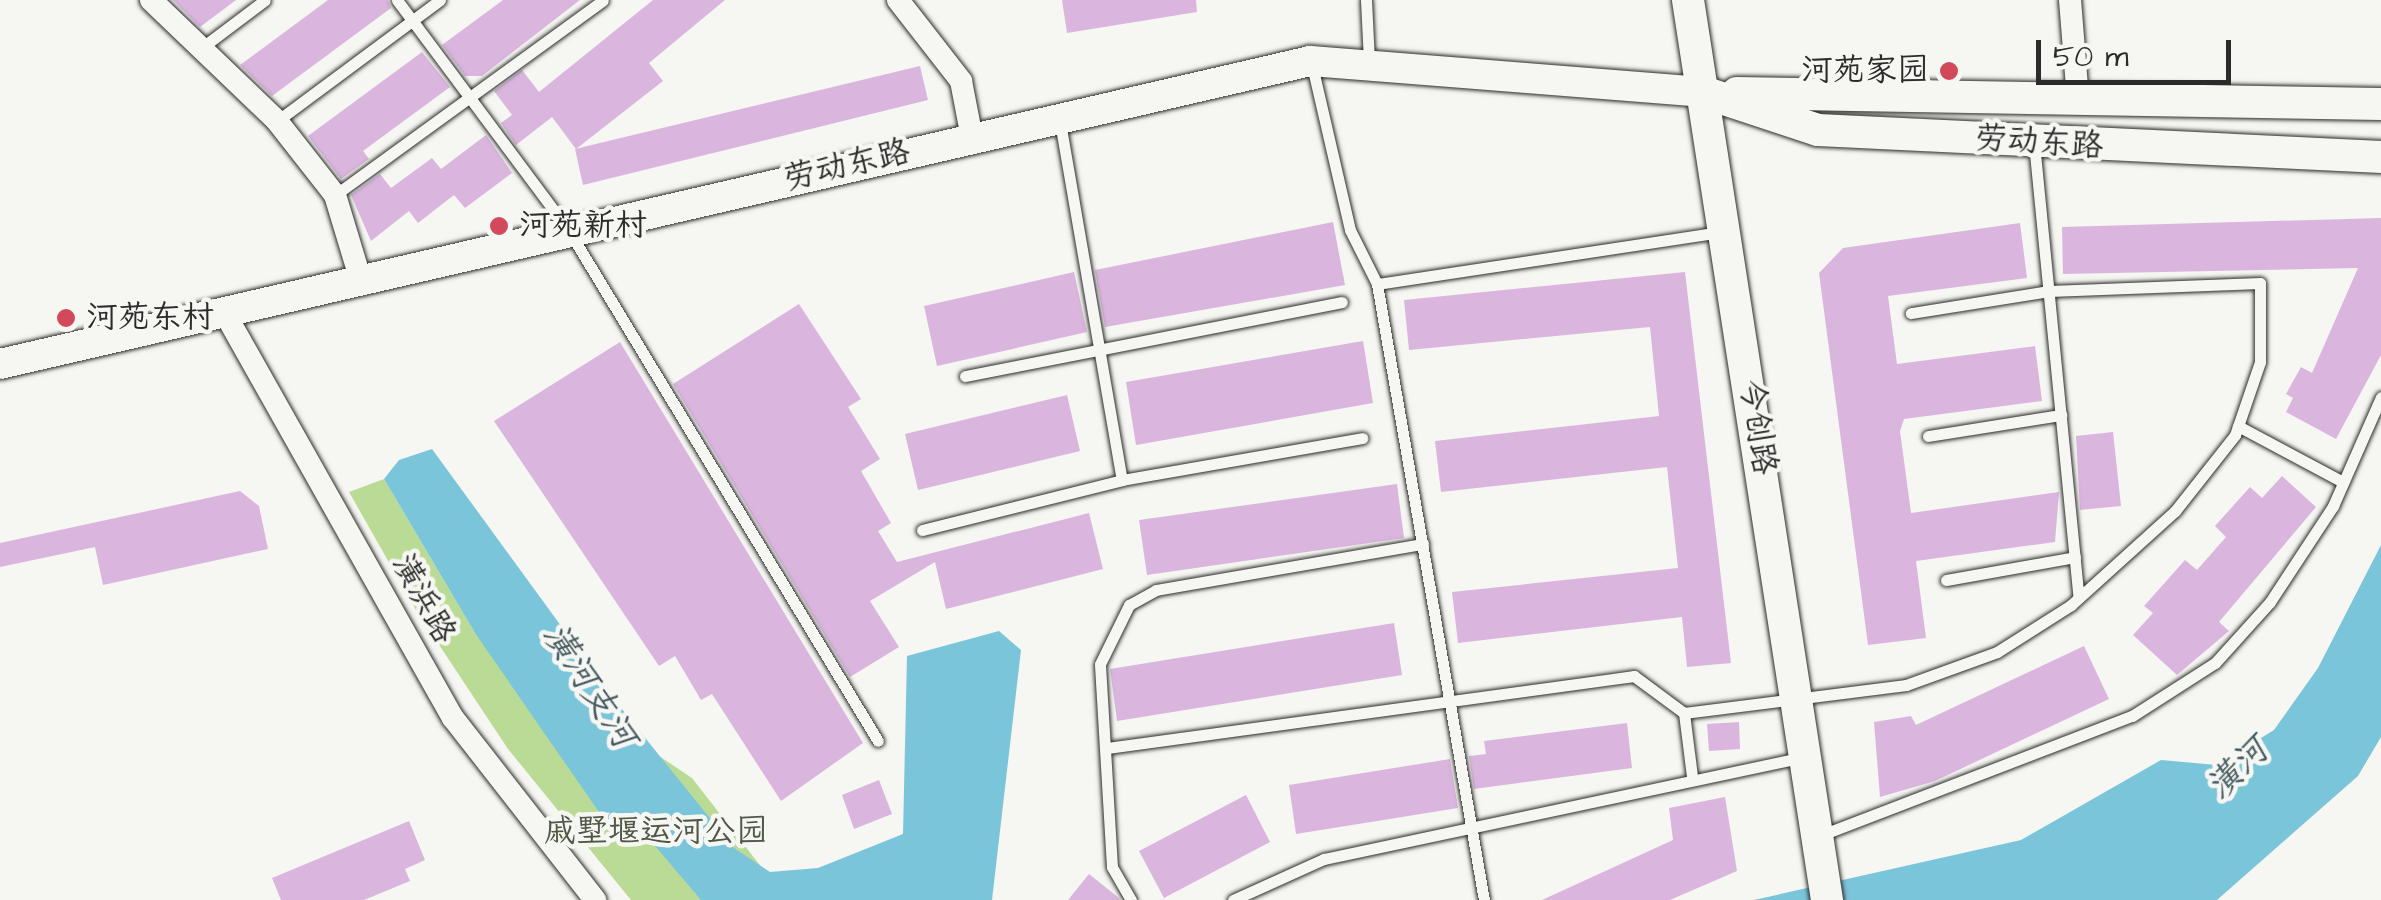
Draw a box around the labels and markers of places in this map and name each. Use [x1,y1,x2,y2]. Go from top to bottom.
place label: 河苑家园 [1801,52,1929,90]
marker: 河苑家园 [1938,60,1960,82]
place label: 河苑新村 [519,207,647,245]
marker: 河苑新村 [488,215,510,237]
place label: 河苑东村 [86,299,214,337]
marker: 河苑东村 [55,307,77,329]

